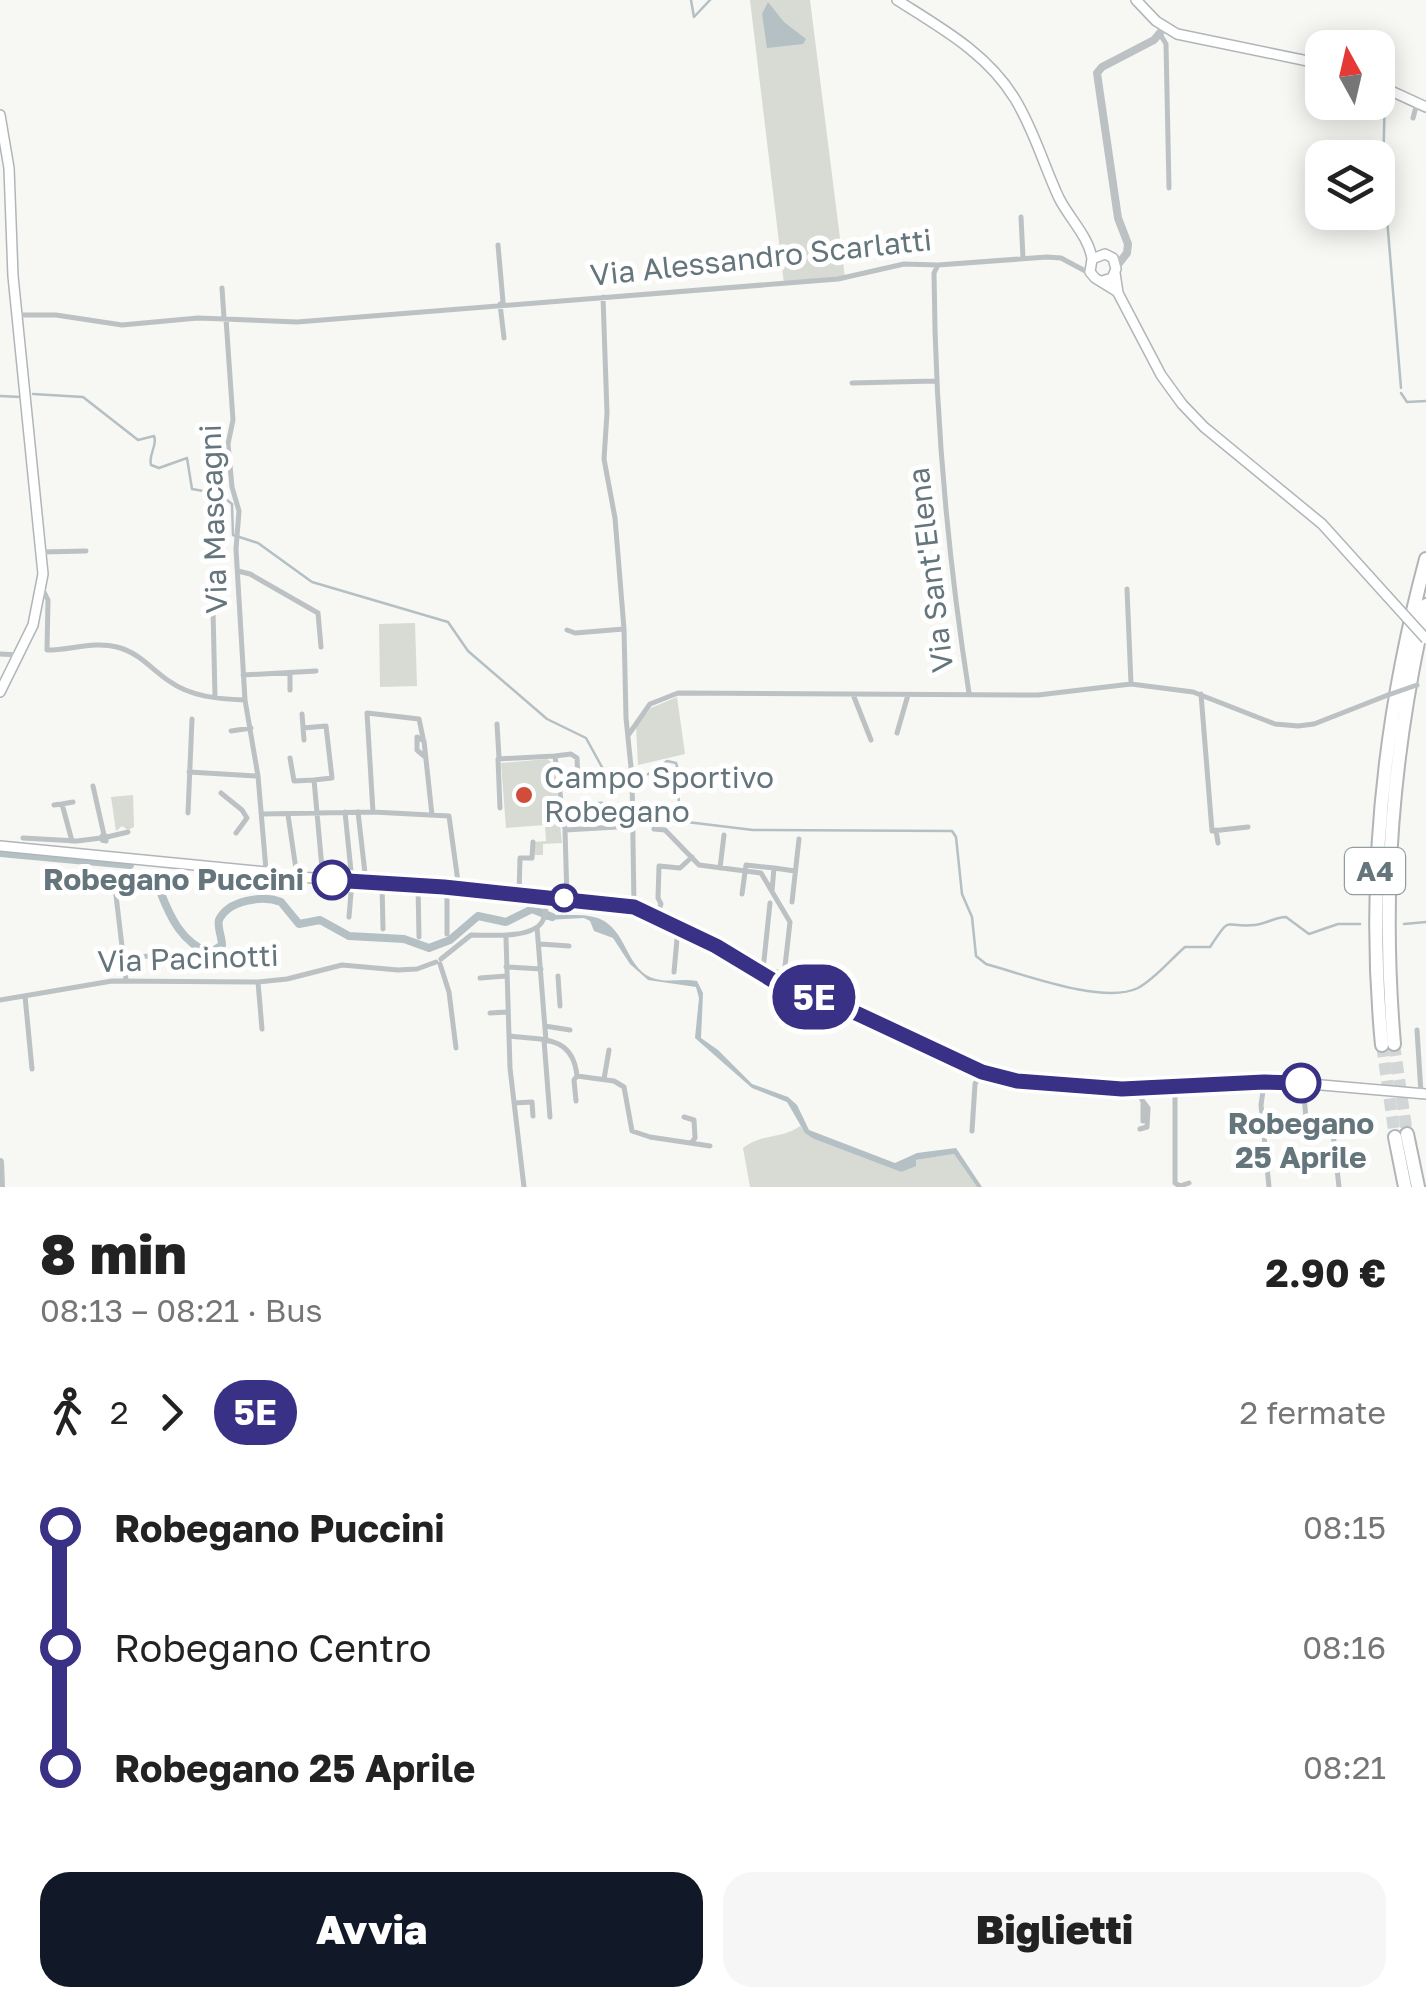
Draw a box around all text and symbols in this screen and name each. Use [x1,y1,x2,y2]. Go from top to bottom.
north arrow [1305,30,1395,120]
map controls [1305,30,1395,230]
button: layers [1305,140,1395,230]
street label: Via Alessandro Scarlatti [588,221,934,293]
street label: Via Mascagni [192,424,234,614]
street label: Via Sant'Elena [900,466,960,675]
place label: Campo Sportivo Robegano [544,759,774,829]
marker: Campo Sportivo Robegano [513,784,535,806]
road number: A4 [1345,848,1405,894]
place label: Robegano Puccini [43,861,304,897]
marker: Robegano Puccini [313,861,351,899]
unlabelled marker [551,885,577,911]
street label: Via Pacinotti [97,937,279,979]
line badge: 5E [769,964,859,1030]
text: 5E [792,976,836,1018]
marker: Robegano 25 Aprile [1282,1064,1320,1102]
place label: Robegano 25 Aprile [1228,1105,1374,1175]
text: 8 min [40,1220,187,1286]
text: 2.90 € [1266,1250,1386,1295]
text: 08:13 – 08:21 · Bus [40,1291,323,1329]
icon: walk [40,1385,95,1440]
icon: forward [144,1385,199,1440]
text: 5E [234,1391,277,1433]
text: 2 [110,1393,129,1431]
text: 2 fermate [1240,1393,1386,1431]
text: Robegano Puccini [114,1505,445,1550]
text: 08:15 [1303,1508,1386,1546]
text: Robegano Centro [114,1625,432,1670]
text: 08:16 [1302,1628,1386,1666]
text: Robegano 25 Aprile [114,1745,476,1790]
text: 08:21 [1303,1748,1386,1786]
button: Avvia [40,1872,703,1987]
button: Biglietti [723,1872,1386,1987]

